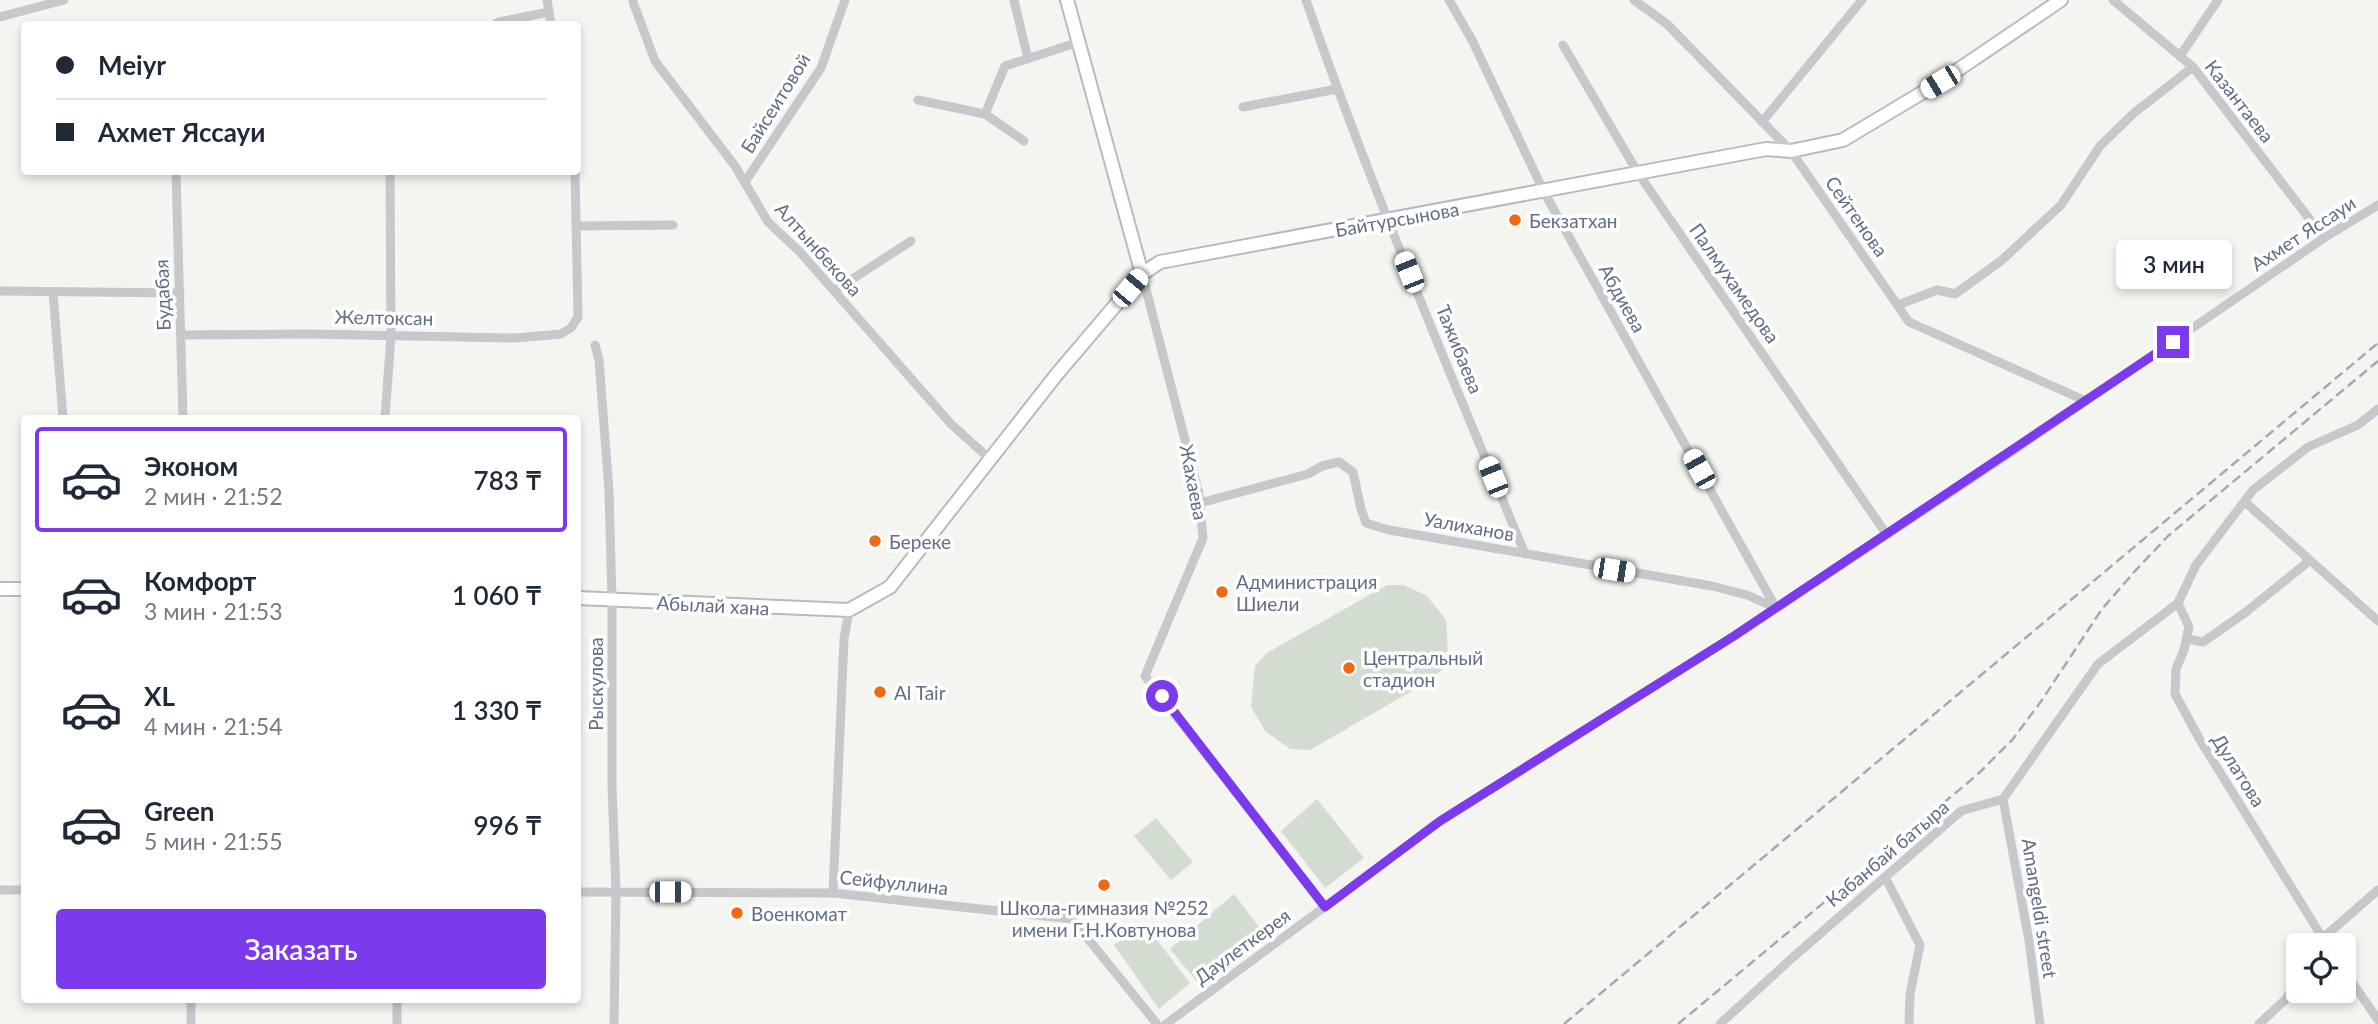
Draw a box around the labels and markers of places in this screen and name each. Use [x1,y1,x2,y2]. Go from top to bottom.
place label: Бекзатхан [1529,209,1618,232]
marker: Бекзатхан [1507,212,1523,228]
place label: Береке [889,530,951,553]
marker: Береке [867,533,883,549]
place label: Администрация Шиели [1236,570,1377,615]
marker: Администрация Шиели [1214,584,1230,600]
place label: Центральный стадион [1363,646,1483,691]
marker: Центральный стадион [1341,660,1357,676]
place label: Al Tair [894,681,946,704]
marker: Al Tair [872,684,888,700]
marker: Школа-гимназия №252 имени Г.Н.Ковтунова [1096,877,1112,893]
place label: Школа-гимназия №252 имени Г.Н.Ковтунова [1000,896,1208,941]
place label: Военкомат [751,902,847,925]
marker: Военкомат [729,905,745,921]

